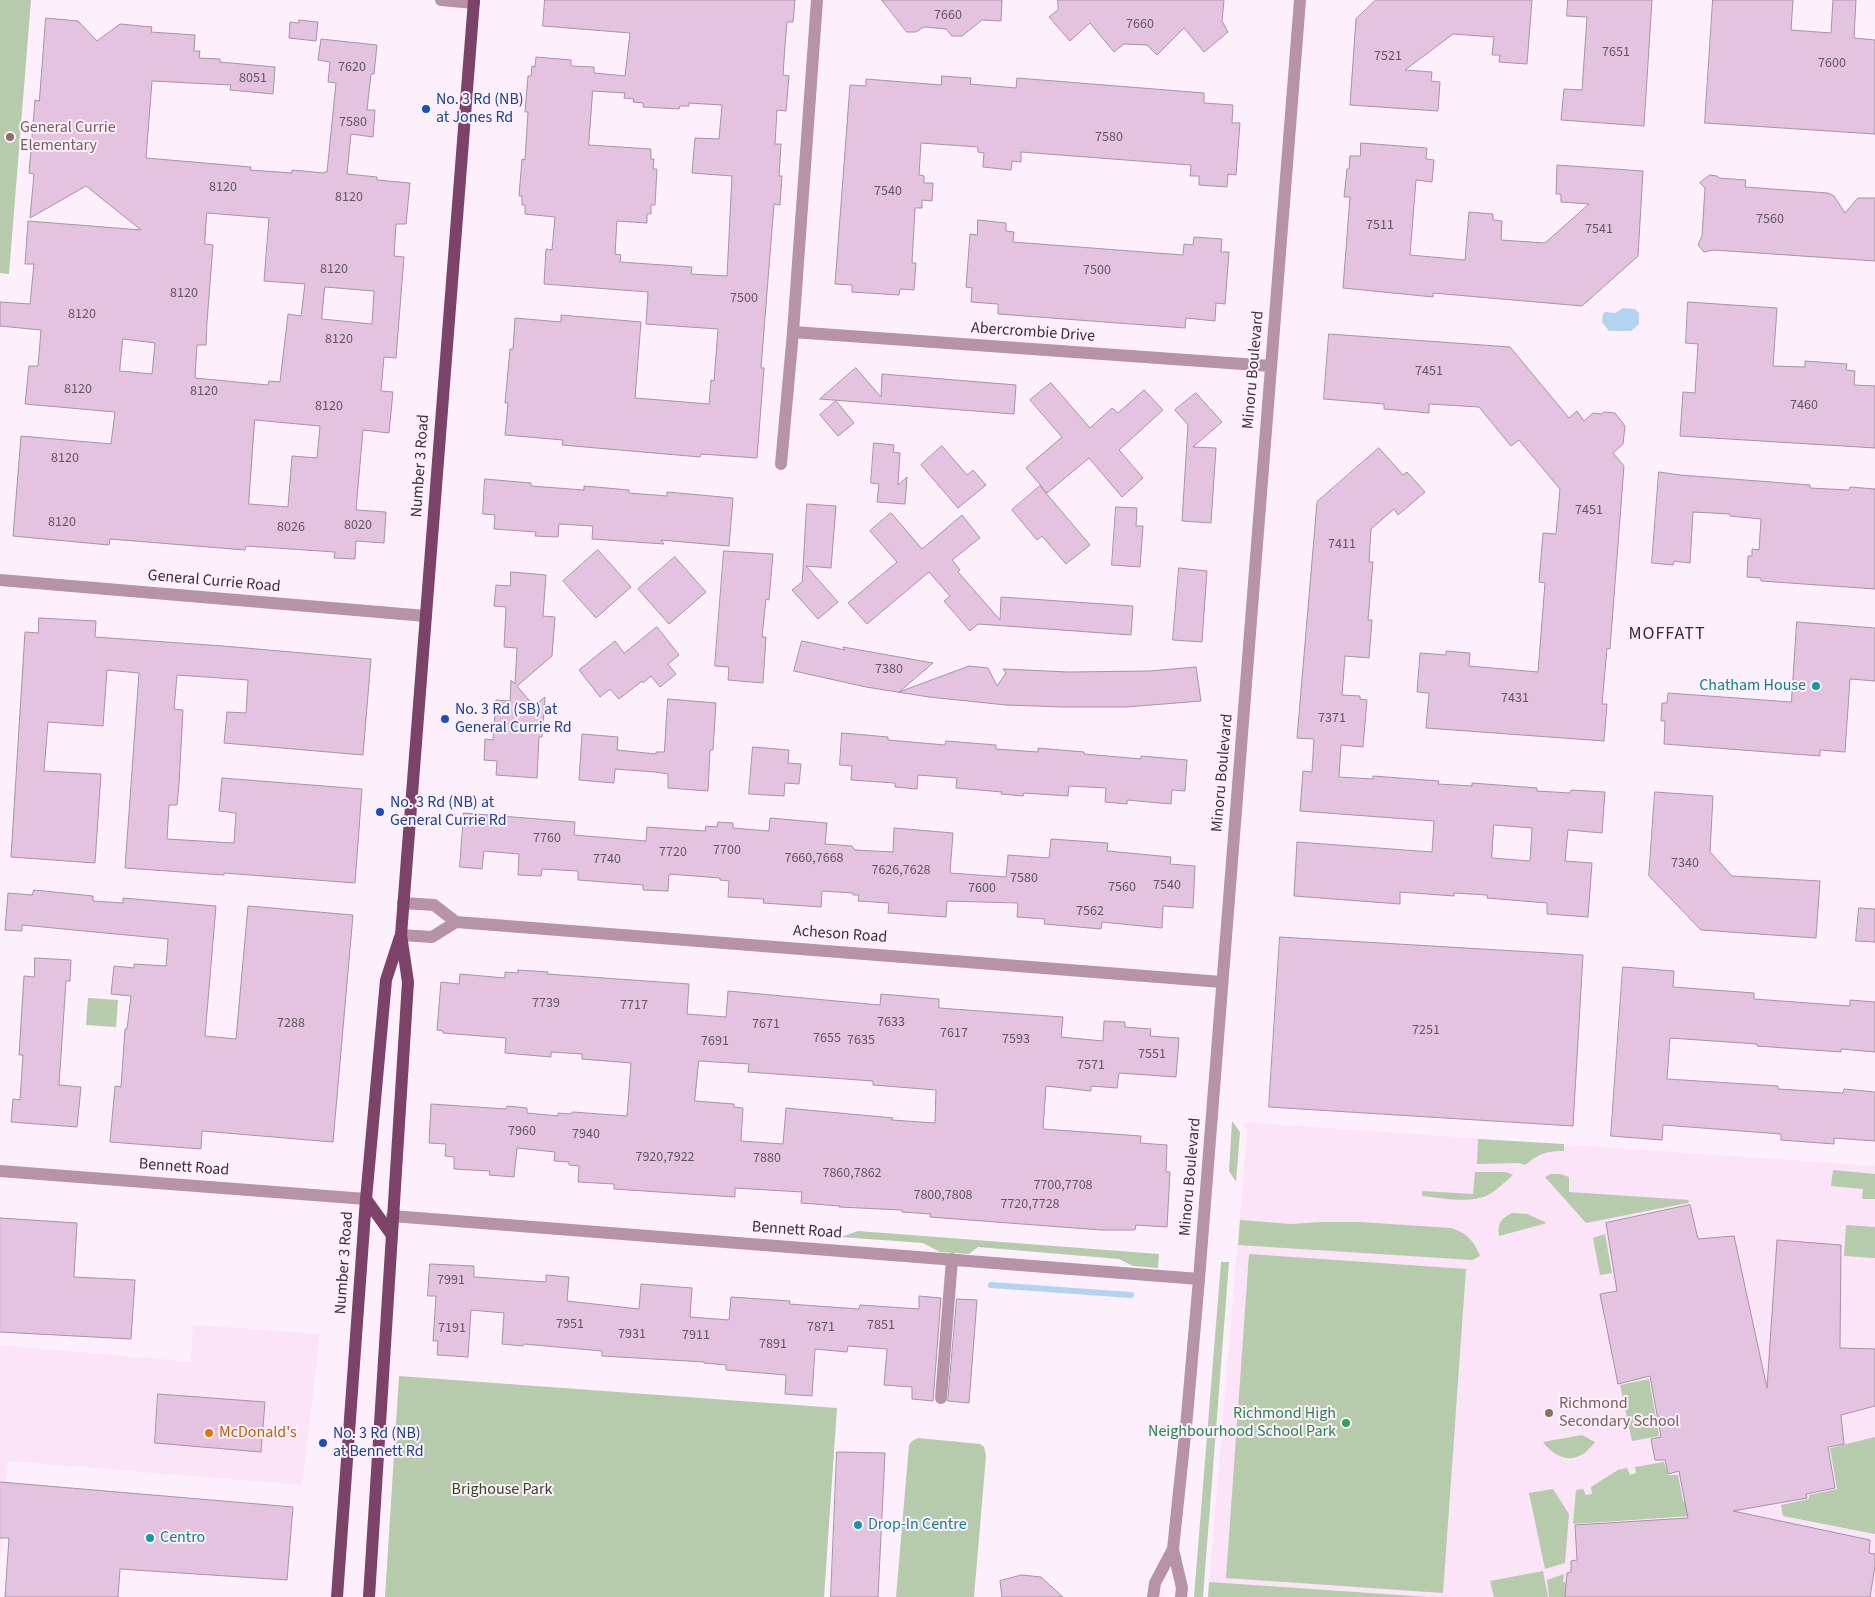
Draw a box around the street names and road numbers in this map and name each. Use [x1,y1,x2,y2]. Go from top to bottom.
street label: Minoru Boulevard [1239,310,1269,430]
street label: Abercrombie Drive [970,319,1096,347]
street label: Number 3 Road [408,414,434,518]
street label: General Currie Road [147,567,281,597]
street label: Minoru Boulevard [1208,713,1238,833]
street label: Acheson Road [792,922,888,948]
street label: Minoru Boulevard [1176,1117,1206,1237]
street label: Bennett Road [138,1155,230,1181]
street label: Number 3 Road [332,1211,358,1315]
street label: Bennett Road [751,1218,843,1244]

